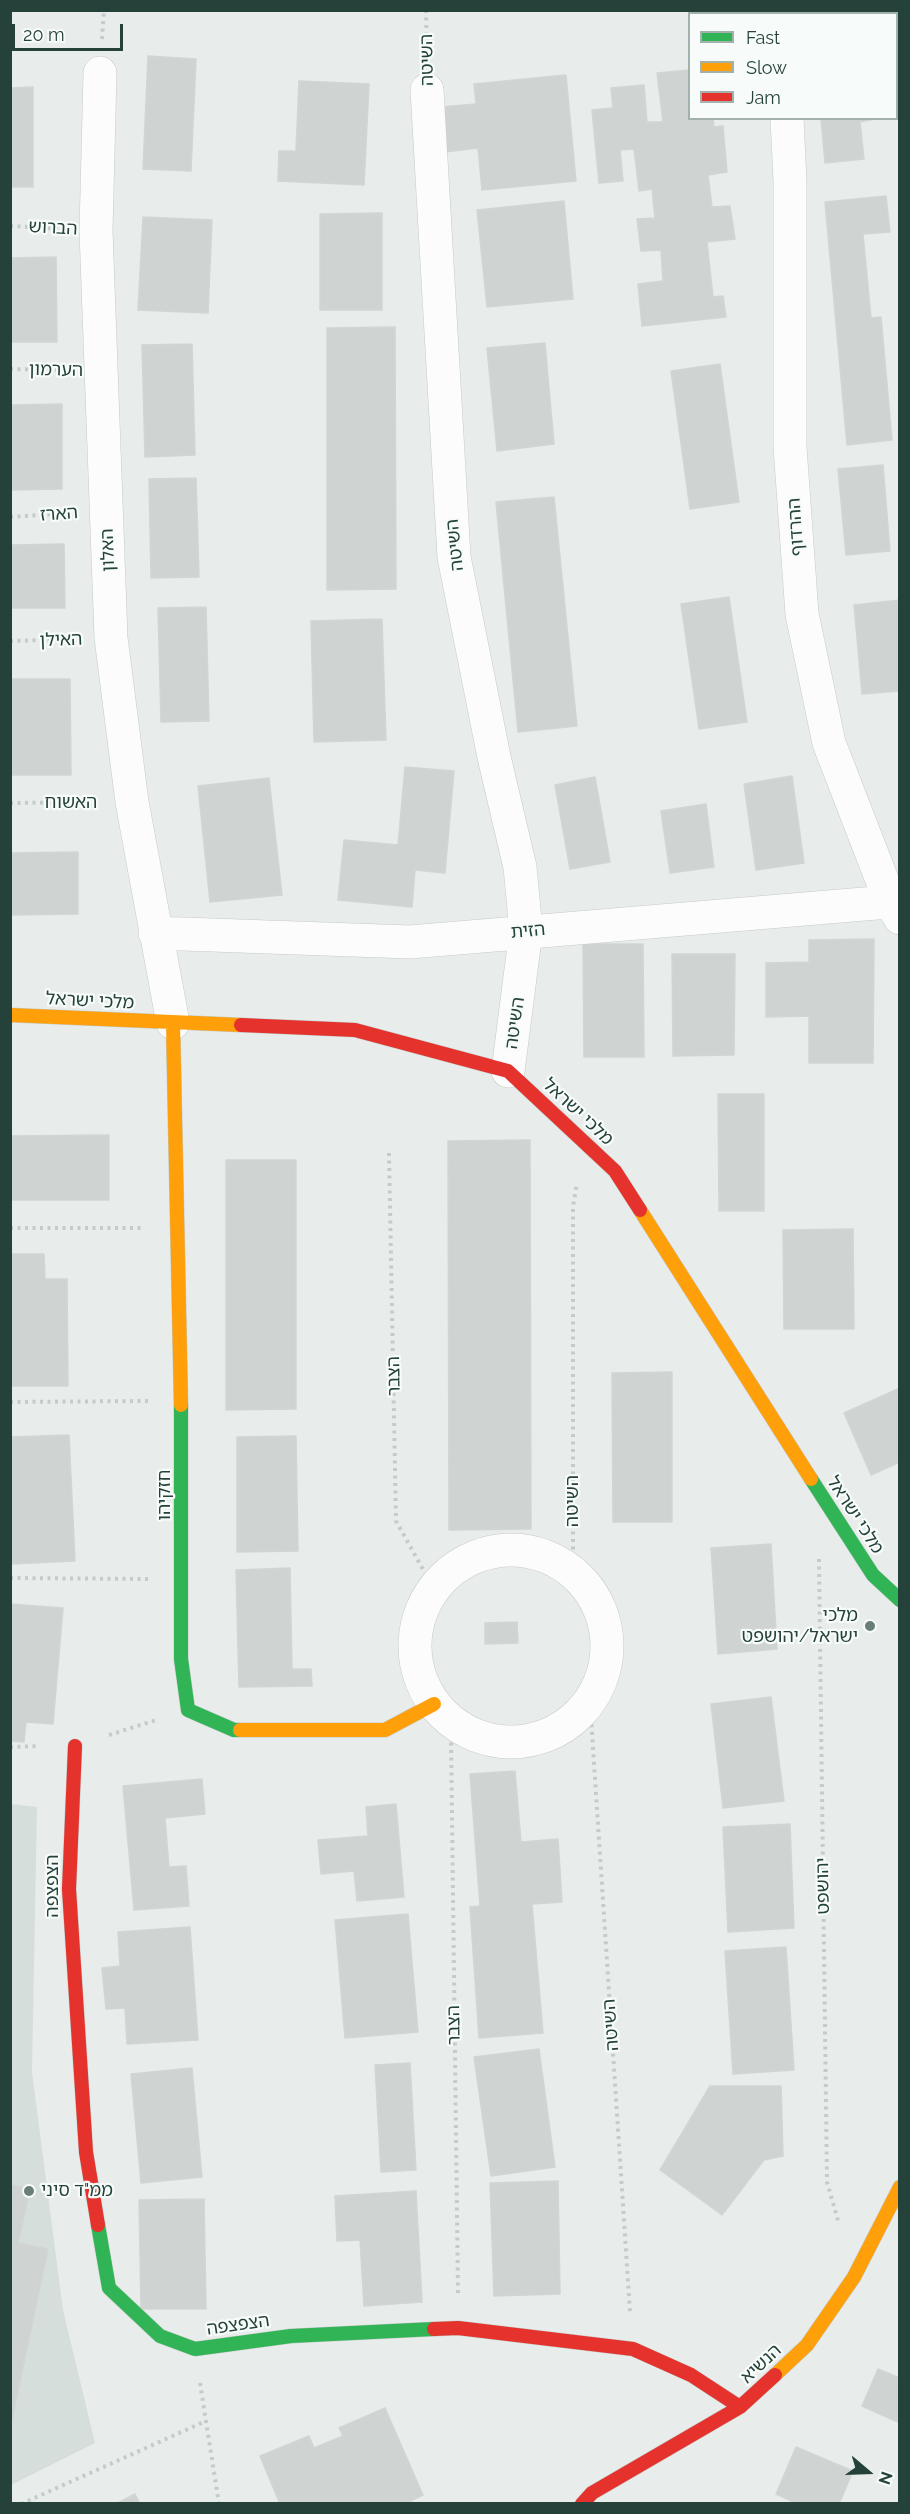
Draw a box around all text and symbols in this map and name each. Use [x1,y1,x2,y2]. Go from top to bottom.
scale bar [15,12,126,50]
legend [688,12,898,120]
text: 20 m [23,24,65,45]
text: Fast [746,27,780,48]
street label: השיטה [416,34,438,86]
text: Slow [746,57,787,78]
text: Jam [746,87,781,108]
street label: הברוש [28,216,78,240]
street label: הערמון [29,359,83,381]
street label: ההרדוף [783,497,809,557]
street label: הארז [39,502,79,526]
street label: השיטה [442,518,468,572]
street label: האלון [96,528,120,572]
street label: האילן [39,628,83,652]
street label: האשוח [45,792,97,814]
street label: הזית [510,919,546,943]
street label: מלכי ישראל [45,988,135,1014]
street label: השיטה [501,996,529,1050]
street label: מלכי ישראל [538,1074,618,1150]
street label: הצבר [383,1356,405,1396]
street label: חזקיהו [154,1470,176,1520]
street label: מלכי ישראל [822,1472,888,1558]
street label: השיטה [562,1475,584,1527]
place label: מלכי ישראל/יהושפט [742,1605,858,1648]
marker: מלכי ישראל/יהושפט [863,1619,877,1633]
street label: הצפצפה [42,1854,64,1918]
street label: יהושפט [812,1857,834,1915]
street label: השיטה [598,1998,624,2052]
street label: הצבר [443,2005,465,2045]
place label: ממ"ד סיני [41,2180,113,2202]
marker: ממ"ד סיני [22,2184,36,2198]
street label: הצפצפה [205,2310,271,2340]
street label: הנשיא [736,2340,786,2388]
north arrow [838,2442,898,2502]
text: N [875,2469,896,2487]

